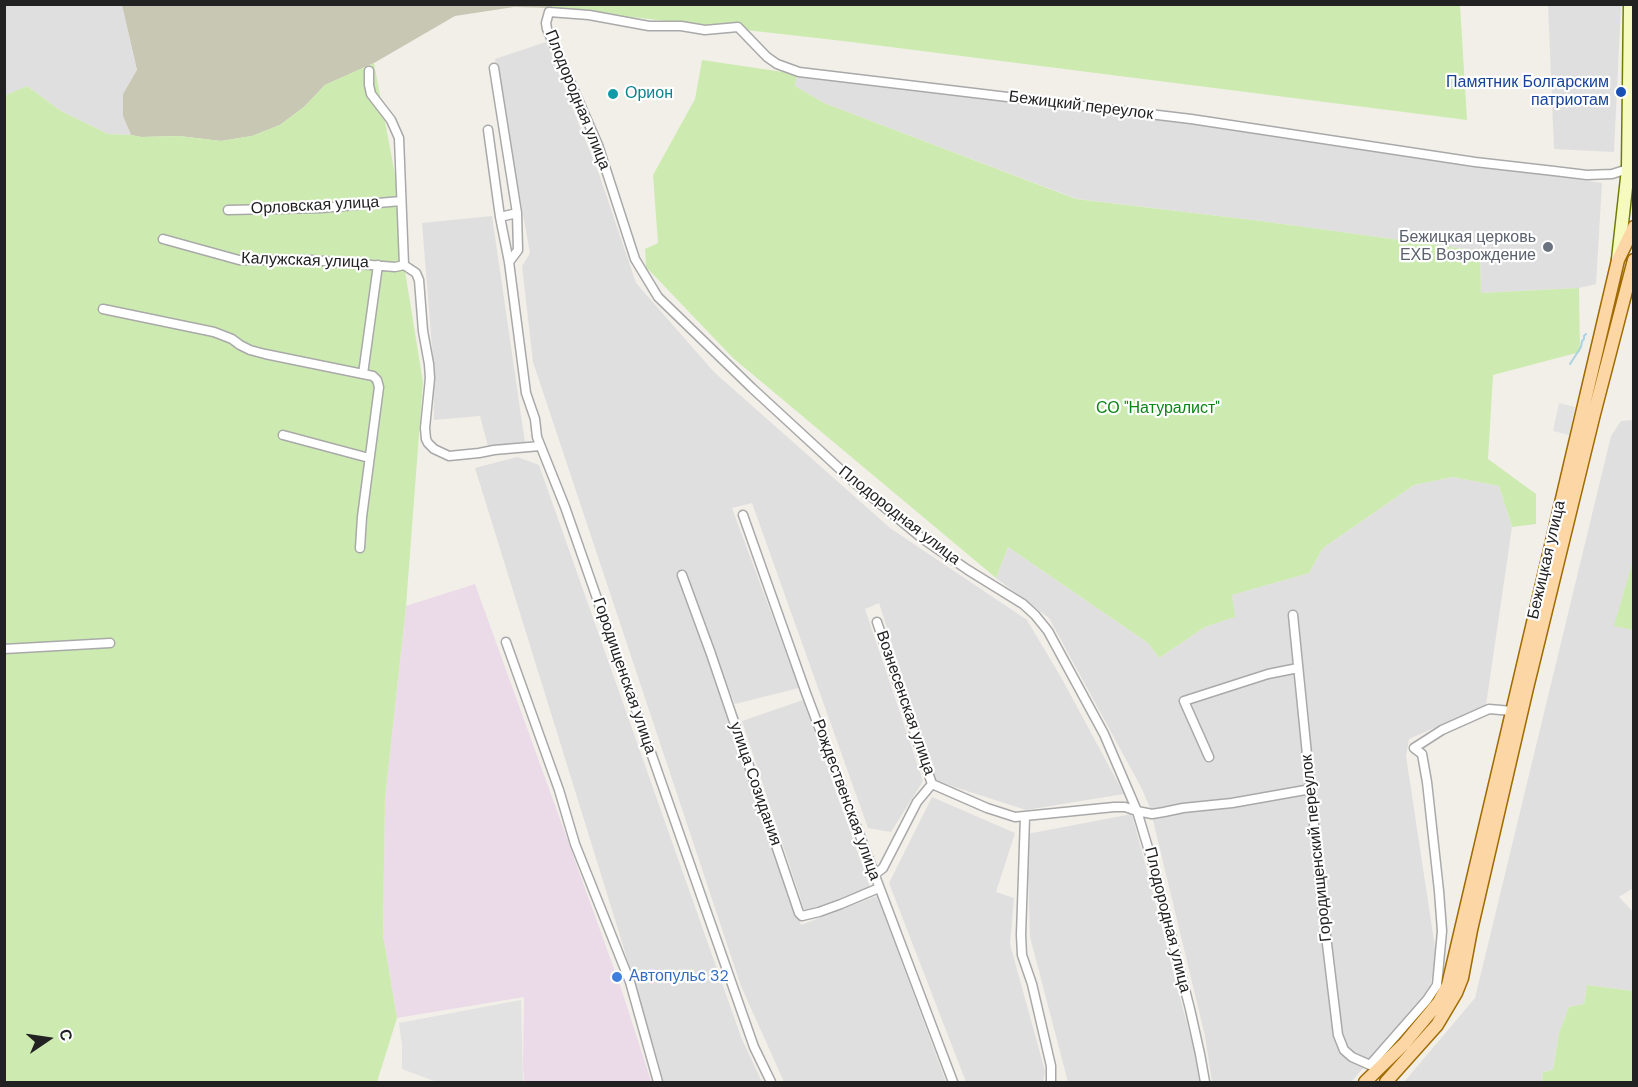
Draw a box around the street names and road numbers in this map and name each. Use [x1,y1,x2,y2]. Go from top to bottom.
street label: Плодородная улица [540,27,614,173]
street label: Бежицкий переулок [1008,88,1154,124]
street label: Орловская улица [250,193,380,219]
street label: Калужская улица [241,249,369,273]
street label: Плодородная улица [834,463,964,569]
street label: Бежицкая улица [1524,499,1570,621]
street label: Городищенская улица [588,595,660,757]
street label: Вознесенская улица [871,628,939,778]
street label: Рождественская улица [808,717,884,883]
street label: улица Созидания [725,720,785,848]
street label: Городищенский переулок [1298,753,1336,943]
street label: Плодородная улица [1140,845,1194,995]

